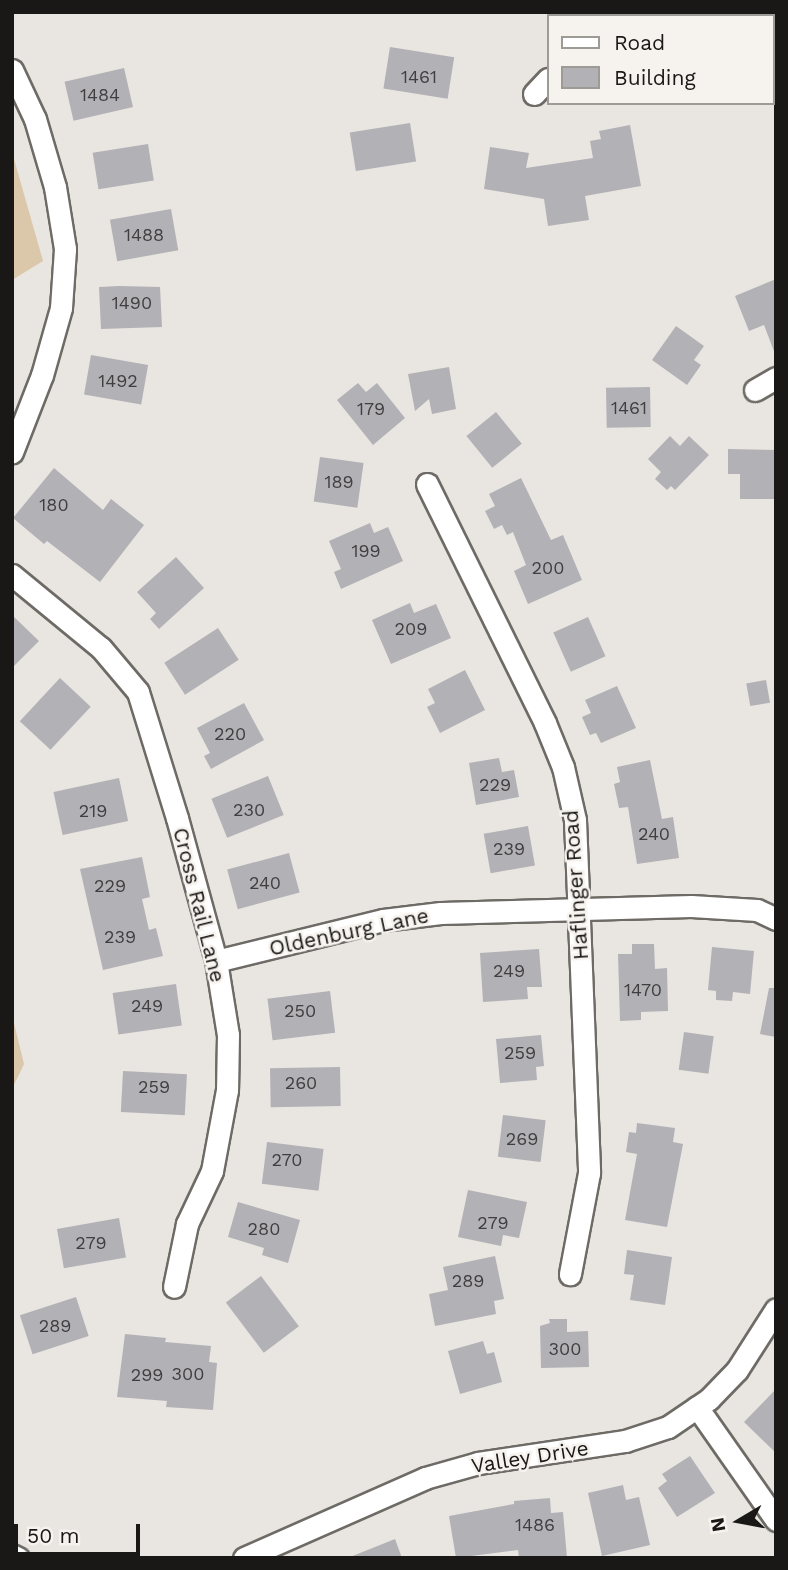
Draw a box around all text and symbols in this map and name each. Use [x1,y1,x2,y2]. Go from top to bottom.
legend [546,14,774,105]
text: Road [614,30,665,55]
text: Building [614,65,696,90]
house number: 1461 [401,66,437,88]
house number: 1484 [80,84,120,106]
house number: 1488 [124,224,164,246]
house number: 1490 [112,292,152,314]
house number: 1492 [98,370,138,392]
house number: 1461 [611,397,647,419]
house number: 179 [357,398,385,420]
house number: 189 [324,471,354,493]
house number: 180 [39,494,69,516]
house number: 199 [351,540,381,562]
house number: 200 [532,557,564,579]
house number: 209 [395,618,427,640]
house number: 220 [214,723,246,745]
house number: 229 [479,774,511,796]
house number: 230 [233,799,265,821]
house number: 219 [79,800,107,822]
street label: Haflinger Road [558,809,594,961]
house number: 240 [638,823,670,845]
street label: Cross Rail Lane [168,825,230,985]
house number: 239 [493,838,525,860]
house number: 240 [249,872,281,894]
house number: 229 [94,875,126,897]
street label: Oldenburg Lane [267,903,431,961]
house number: 239 [104,926,136,948]
house number: 249 [493,960,525,982]
house number: 1470 [624,979,662,1001]
house number: 249 [131,995,163,1017]
house number: 250 [284,1000,316,1022]
house number: 259 [504,1042,536,1064]
house number: 260 [285,1072,317,1094]
house number: 259 [138,1076,170,1098]
house number: 269 [506,1128,538,1150]
house number: 270 [271,1149,303,1171]
house number: 279 [477,1212,509,1234]
house number: 280 [248,1218,280,1240]
house number: 279 [75,1232,107,1254]
house number: 289 [452,1270,484,1292]
house number: 289 [39,1315,71,1337]
house number: 300 [549,1338,581,1360]
house number: 300 [172,1363,204,1385]
house number: 299 [131,1364,163,1386]
street label: Valley Drive [469,1435,591,1479]
north arrow [704,1486,774,1556]
scale bar [18,1510,144,1554]
house number: 1486 [515,1514,555,1536]
text: N [705,1516,730,1534]
text: 50 m [27,1523,79,1548]

